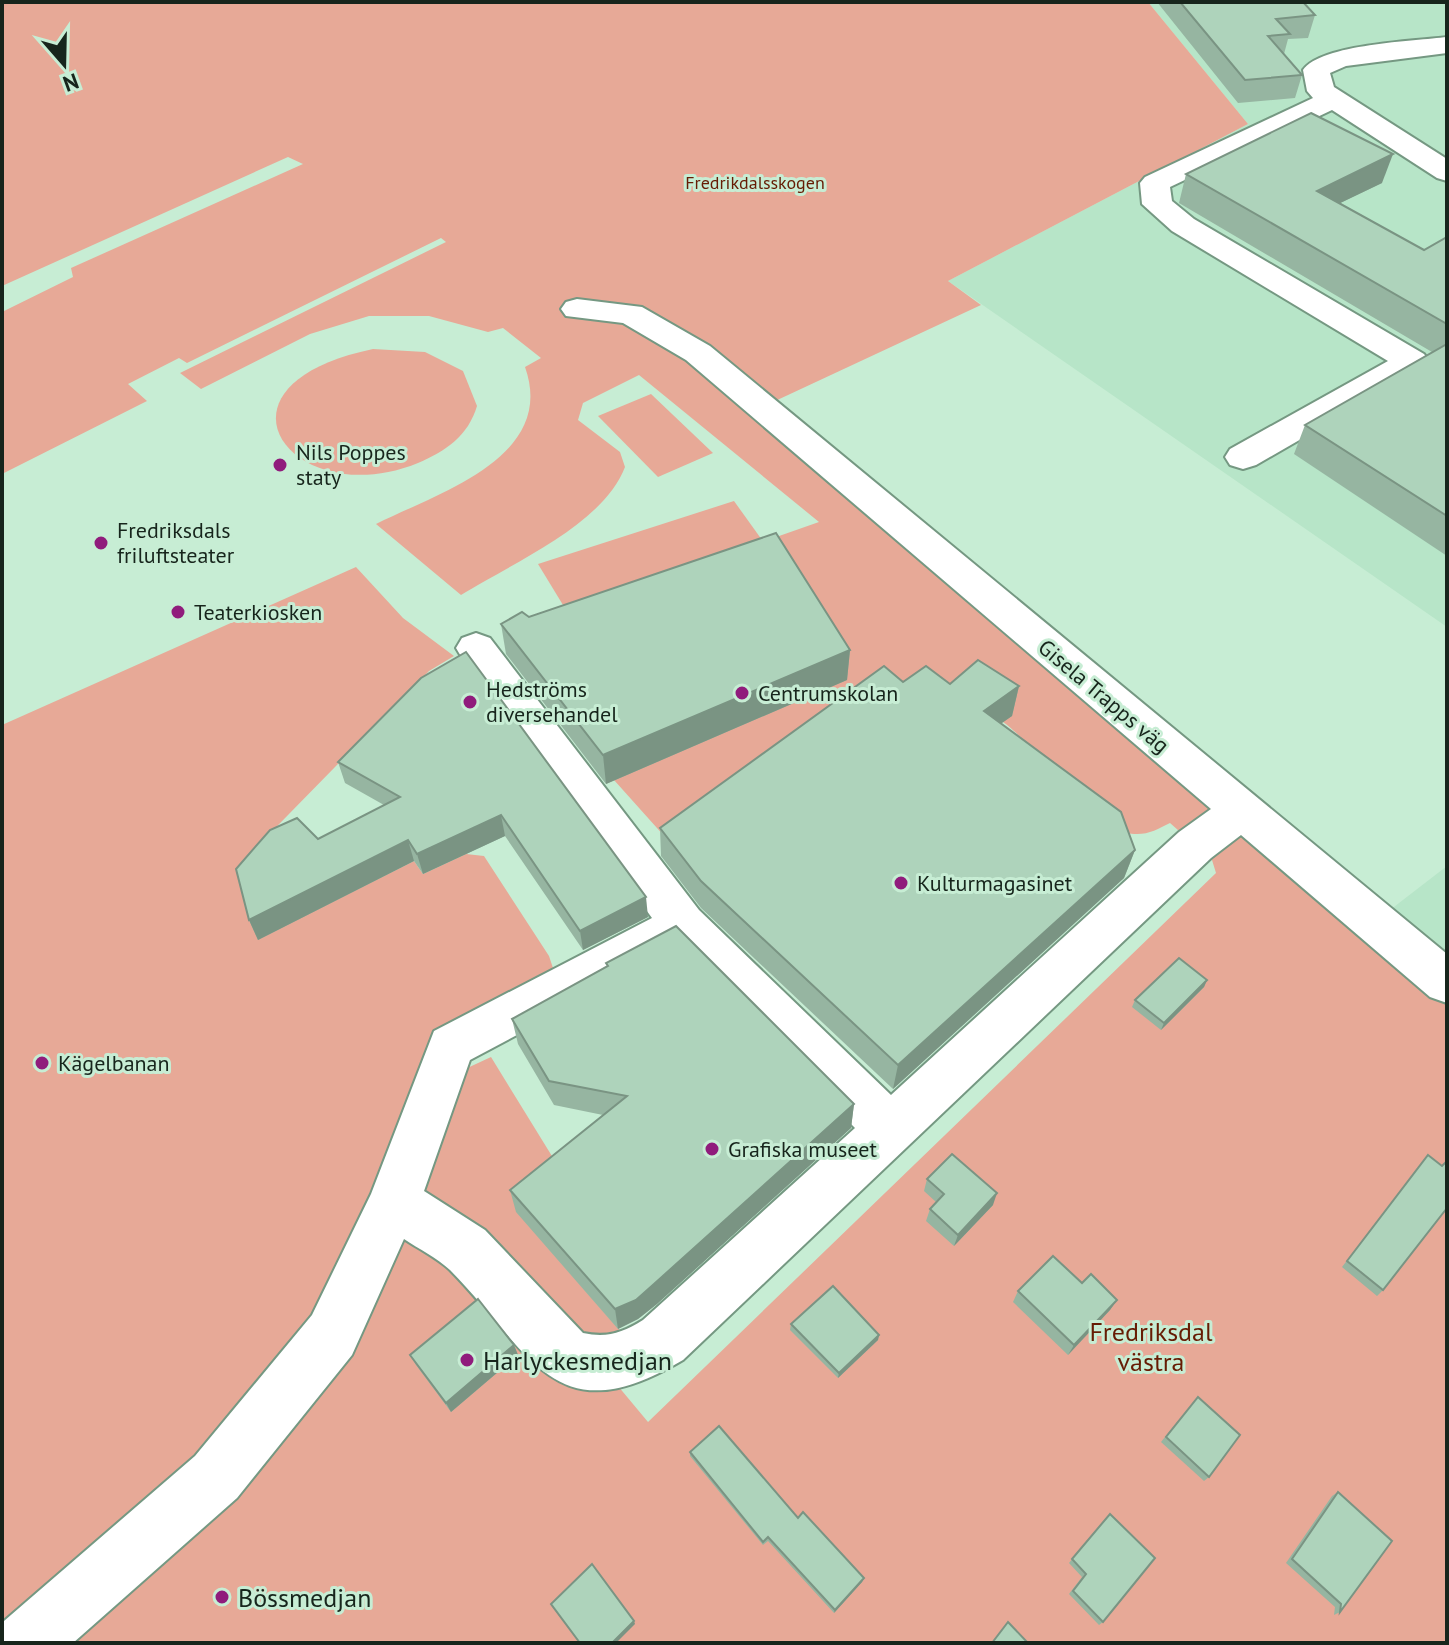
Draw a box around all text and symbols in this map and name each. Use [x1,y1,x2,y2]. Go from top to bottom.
north arrow [24,24,104,104]
text: N [59,67,82,98]
park label: Fredrikdalsskogen [685,171,825,194]
place label: Nils Poppes staty [296,438,406,491]
marker: Nils Poppes staty [271,456,289,474]
place label: Fredriksdals friluftsteater [117,516,235,569]
marker: Fredriksdals friluftsteater [92,534,110,552]
place label: Teaterkiosken [194,598,322,626]
marker: Teaterkiosken [169,603,187,621]
street label: Gisela Trapps väg [1033,633,1175,759]
place label: Hedströms diversehandel [486,675,618,728]
place label: Centrumskolan [758,679,898,707]
marker: Centrumskolan [733,684,751,702]
marker: Hedströms diversehandel [461,693,479,711]
place label: Kulturmagasinet [917,869,1073,897]
marker: Kulturmagasinet [892,874,910,892]
place label: Kägelbanan [58,1049,170,1077]
marker: Kägelbanan [33,1054,51,1072]
place label: Grafiska museet [728,1135,877,1163]
marker: Grafiska museet [703,1140,721,1158]
park label: Fredriksdal västra [1089,1315,1213,1378]
place label: Harlyckesmedjan [483,1344,672,1377]
marker: Harlyckesmedjan [458,1351,476,1369]
place label: Bössmedjan [238,1581,371,1614]
marker: Bössmedjan [213,1588,231,1606]

